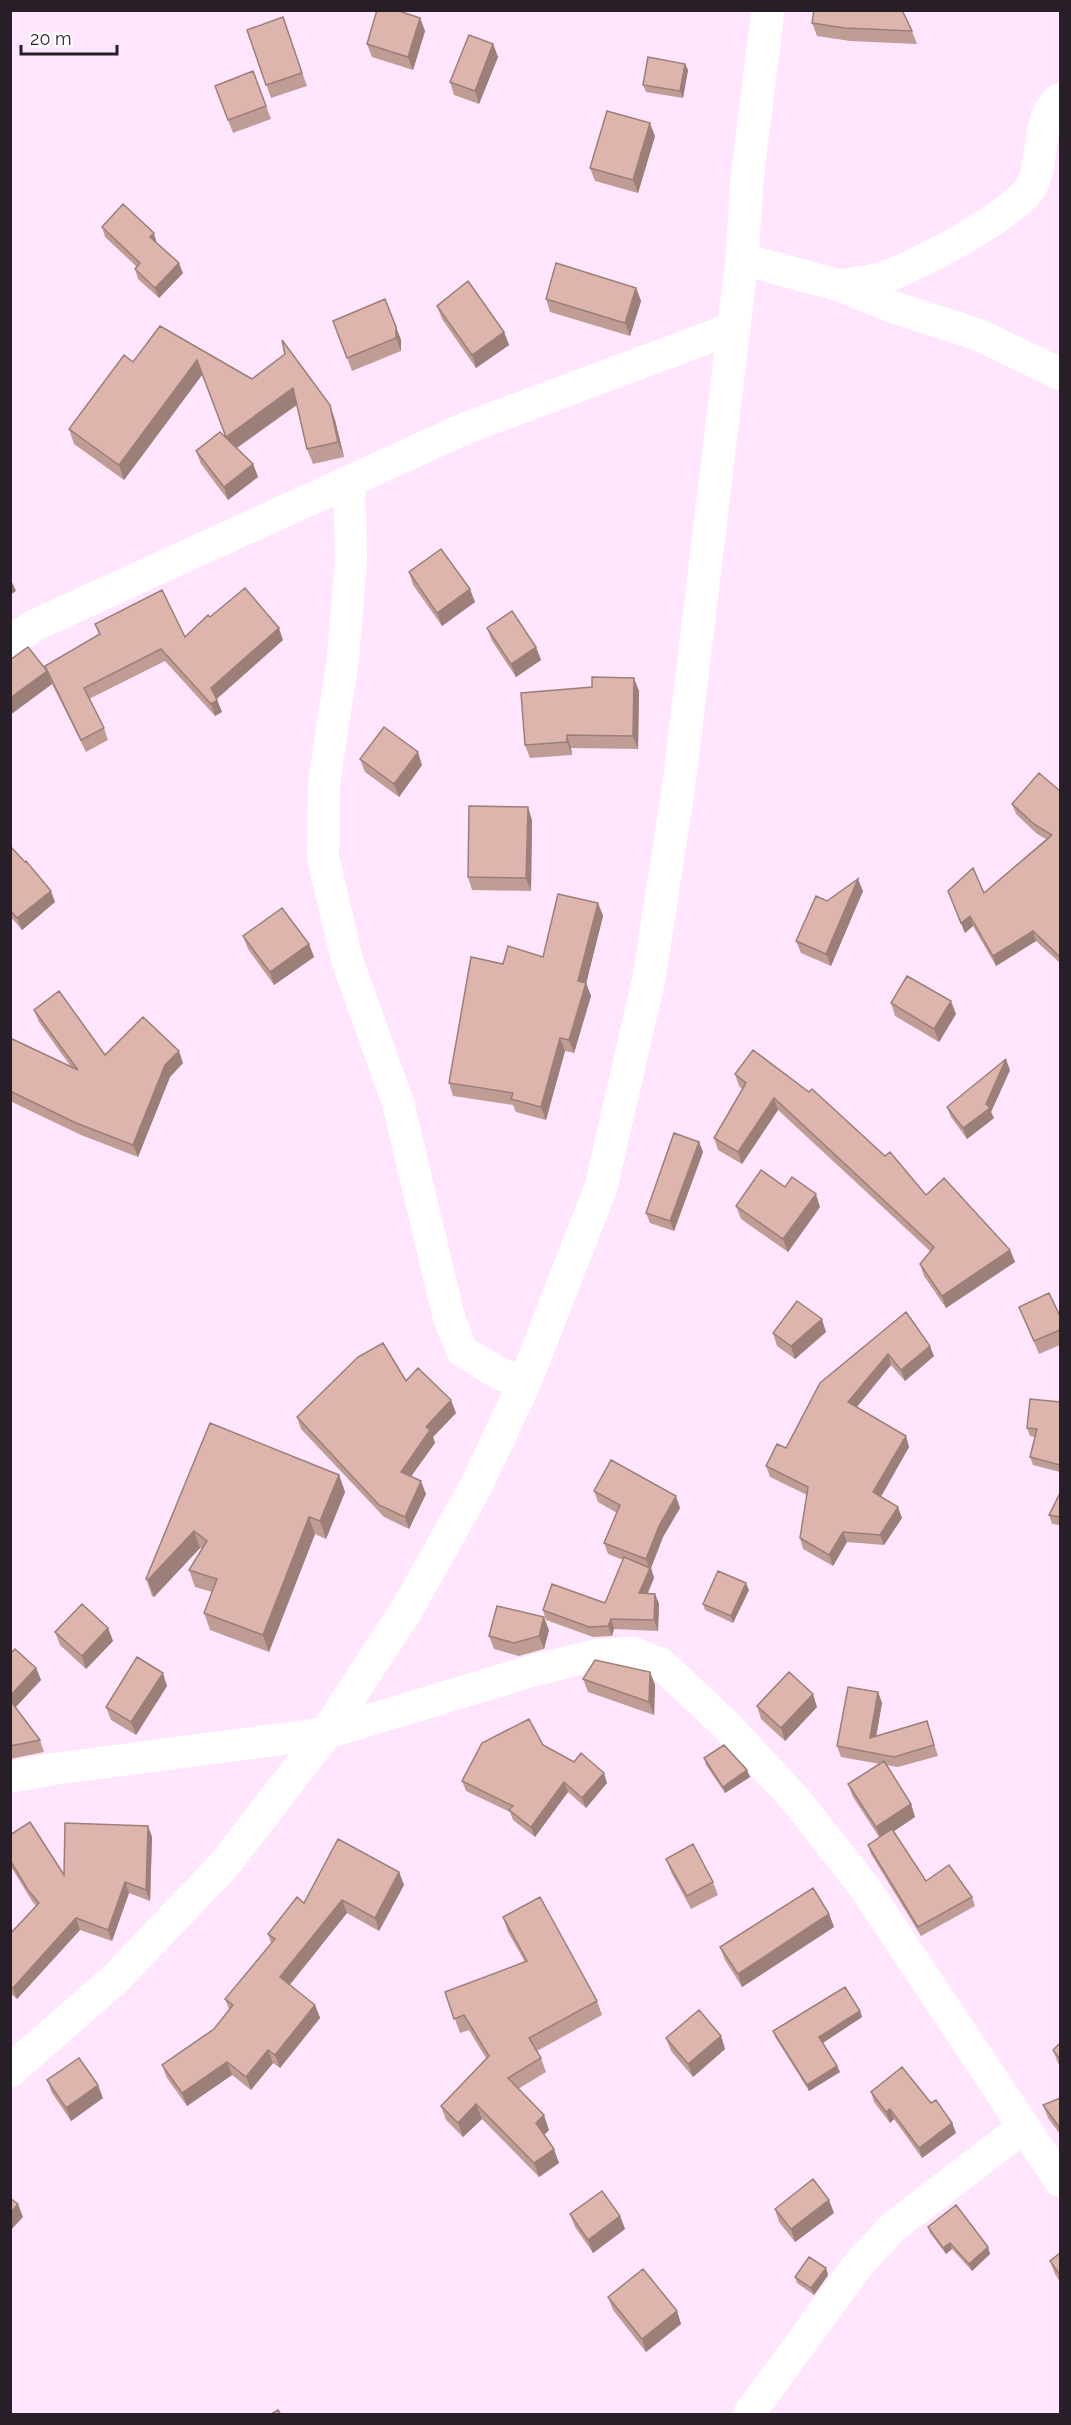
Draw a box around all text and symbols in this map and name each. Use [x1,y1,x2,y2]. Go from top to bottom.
scale bar [21,18,117,56]
text: 20 m [30,28,72,49]

